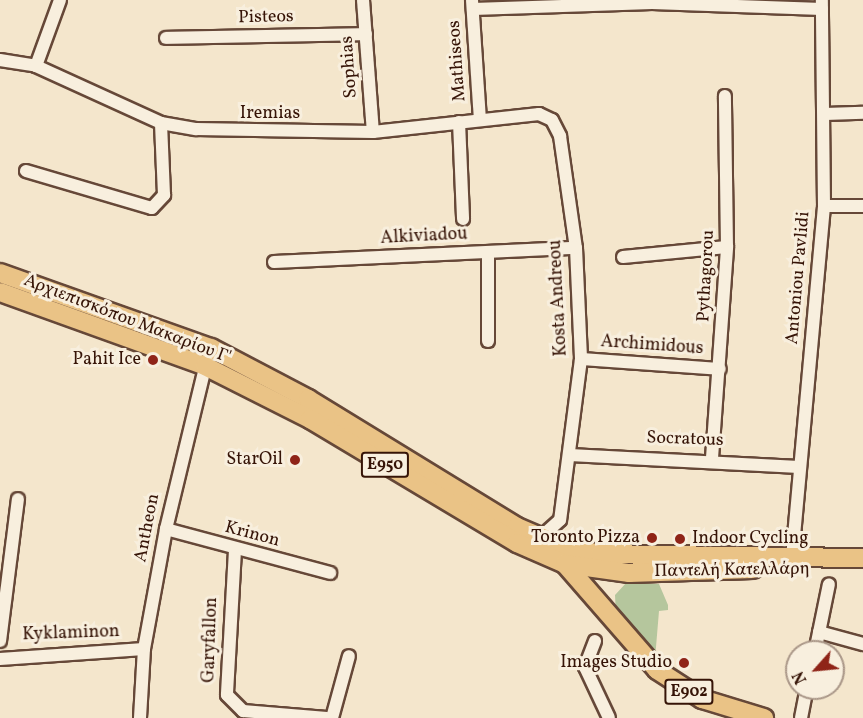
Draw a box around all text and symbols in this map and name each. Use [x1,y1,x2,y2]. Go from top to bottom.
street label: Pisteos [238,7,294,29]
street label: Mathiseos [444,20,472,102]
street label: Sophias [337,35,363,99]
street label: Iremias [240,103,300,125]
street label: Antoniou Pavlidi [782,211,816,345]
street label: Alkiviadou [380,224,468,250]
street label: Pythagorou [694,229,720,323]
street label: Kosta Andreou [545,239,573,357]
street label: Αρχιεπισκόπου Μακαρίου Γ' [20,270,234,370]
street label: Archimidous [600,332,704,360]
place label: Pahit Ice [73,349,141,371]
marker: Pahit Ice [146,353,160,367]
street label: Socratous [646,428,724,452]
place label: StarOil [226,449,283,471]
road number: E950 [360,452,410,478]
marker: StarOil [288,453,302,467]
street label: Antheon [131,492,165,564]
street label: Krinon [222,517,282,553]
place label: Toronto Pizza [531,527,640,549]
place label: Indoor Cycling [692,528,808,550]
marker: Toronto Pizza [645,531,659,545]
marker: Indoor Cycling [673,532,687,546]
street label: Παντελή Κατελλάρη [654,559,810,583]
street label: Garyfallon [199,597,223,683]
street label: Kyklaminon [22,622,120,646]
north arrow [785,640,845,700]
place label: Images Studio [560,652,672,674]
marker: Images Studio [677,656,691,670]
text: N [788,667,813,687]
road number: E902 [664,679,714,705]

